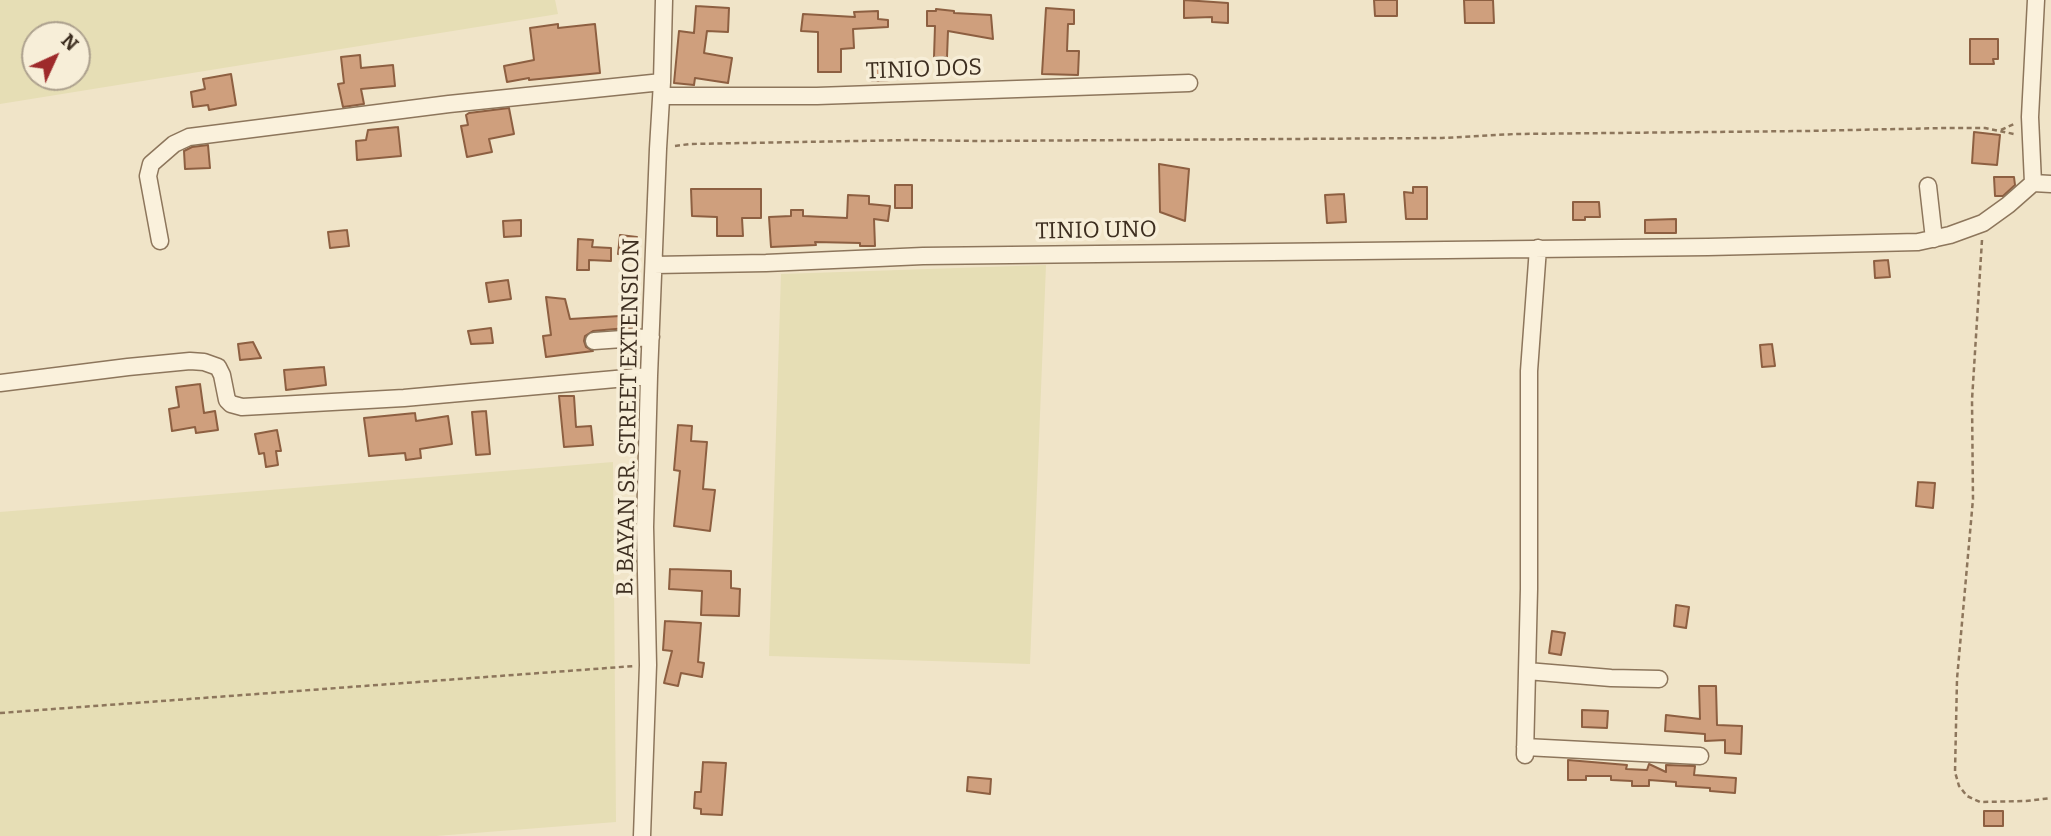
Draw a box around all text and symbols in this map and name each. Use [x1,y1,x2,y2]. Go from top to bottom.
north arrow [21,21,91,91]
text: N [56,29,83,56]
street label: TINIO DOS [865,54,983,86]
street label: TINIO UNO [1035,216,1157,246]
street label: B. BAYAN SR. STREET EXTENSION [612,238,646,596]

